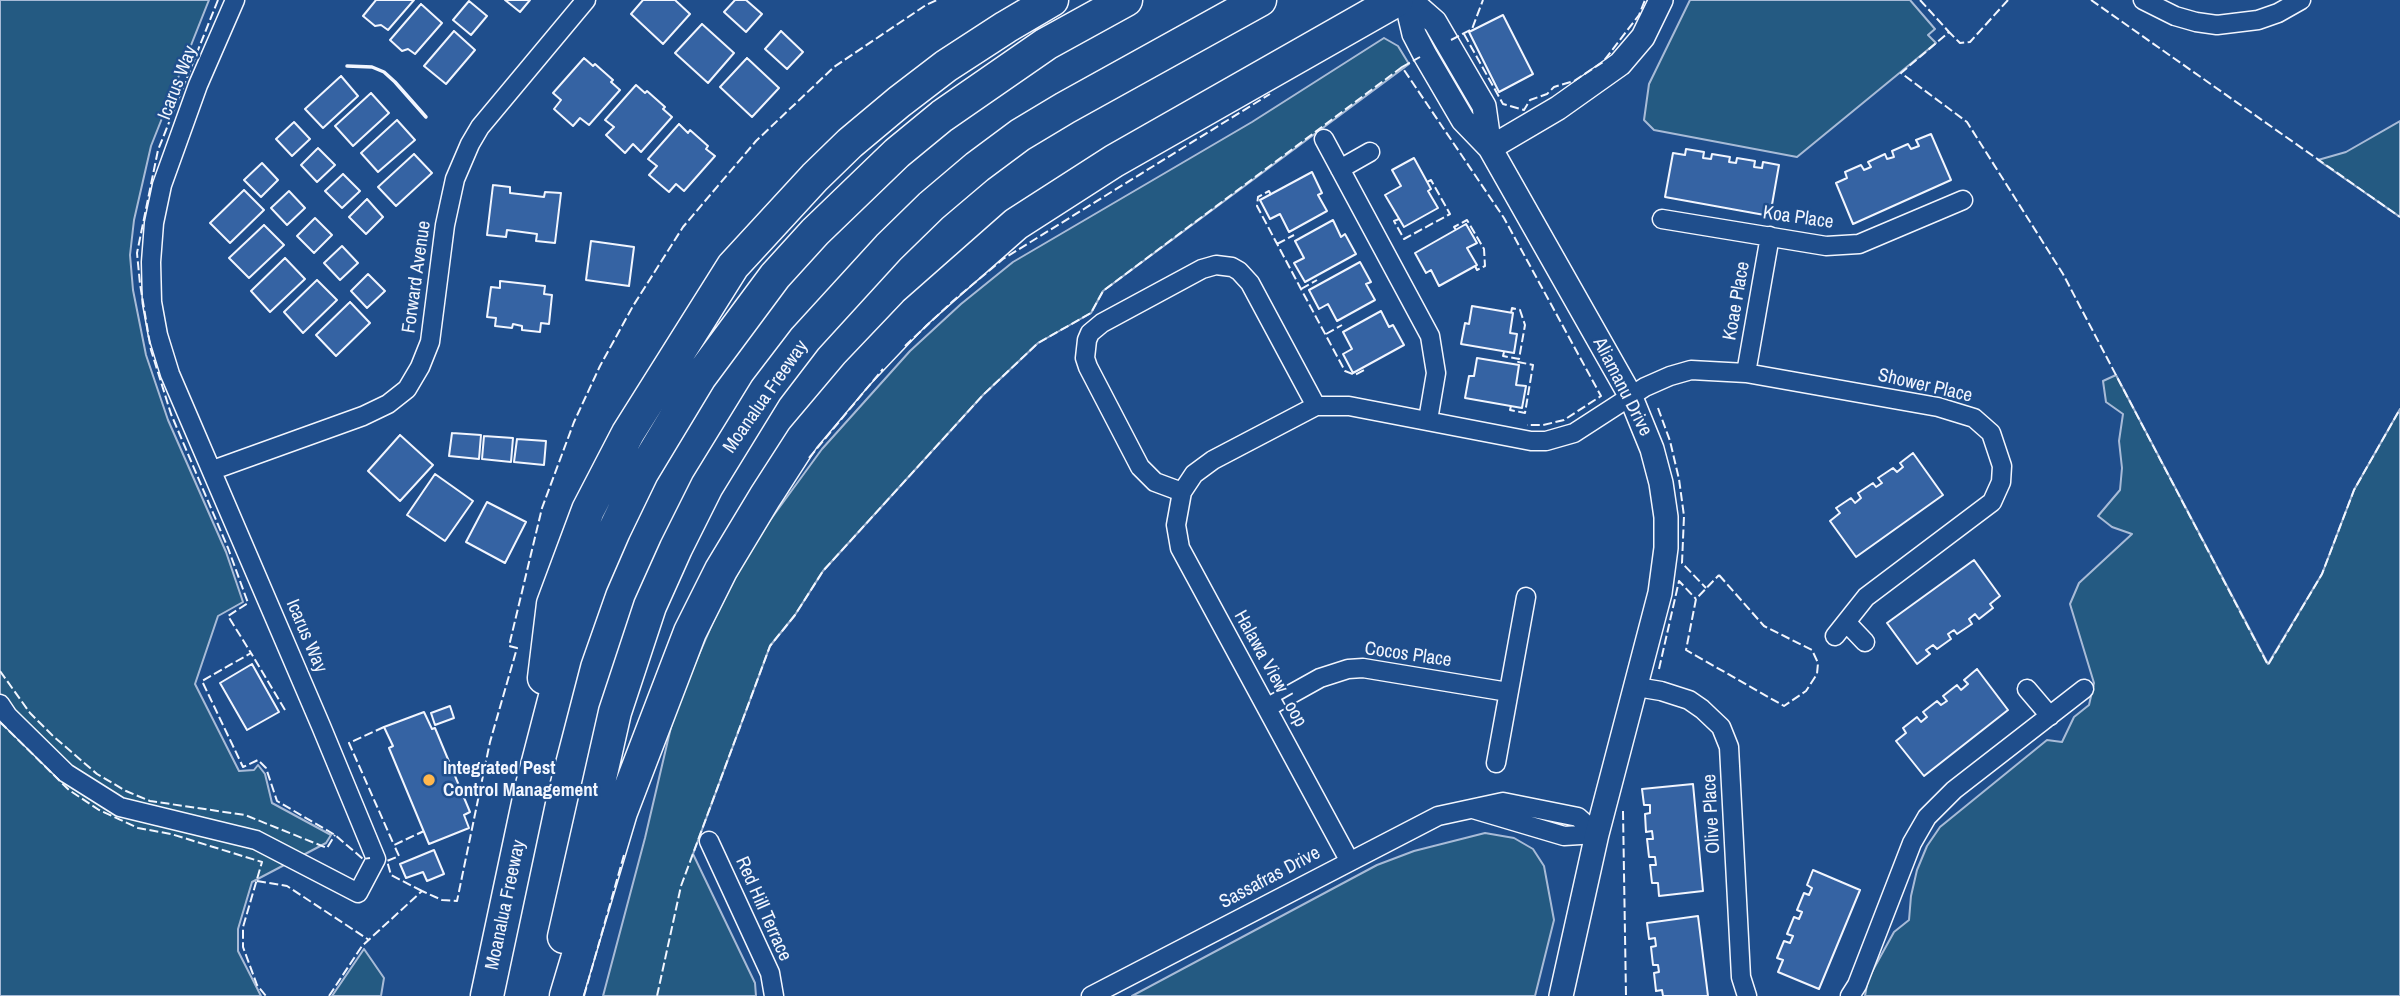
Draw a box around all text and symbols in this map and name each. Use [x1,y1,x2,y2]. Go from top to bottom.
street label: Icarus Way [153,43,203,123]
street label: Koa Place [1761,202,1835,234]
street label: Forward Avenue [398,219,436,335]
street label: Koae Place [1719,260,1755,342]
street label: Aliamanu Drive [1587,334,1657,440]
street label: Moanalua Freeway [719,336,813,458]
street label: Shower Place [1876,364,1974,408]
street label: Icarus Way [280,596,332,676]
street label: Halawa View Loop [1229,607,1311,731]
street label: Cocos Place [1363,638,1453,672]
place label: Integrated Pest Control Management [443,758,598,802]
marker: Integrated Pest Control Management [421,772,437,788]
street label: Olive Place [1699,774,1725,854]
street label: Moanalua Freeway [481,838,531,972]
street label: Sassafras Drive [1216,842,1324,914]
street label: Red Hill Terrace [730,853,796,965]

